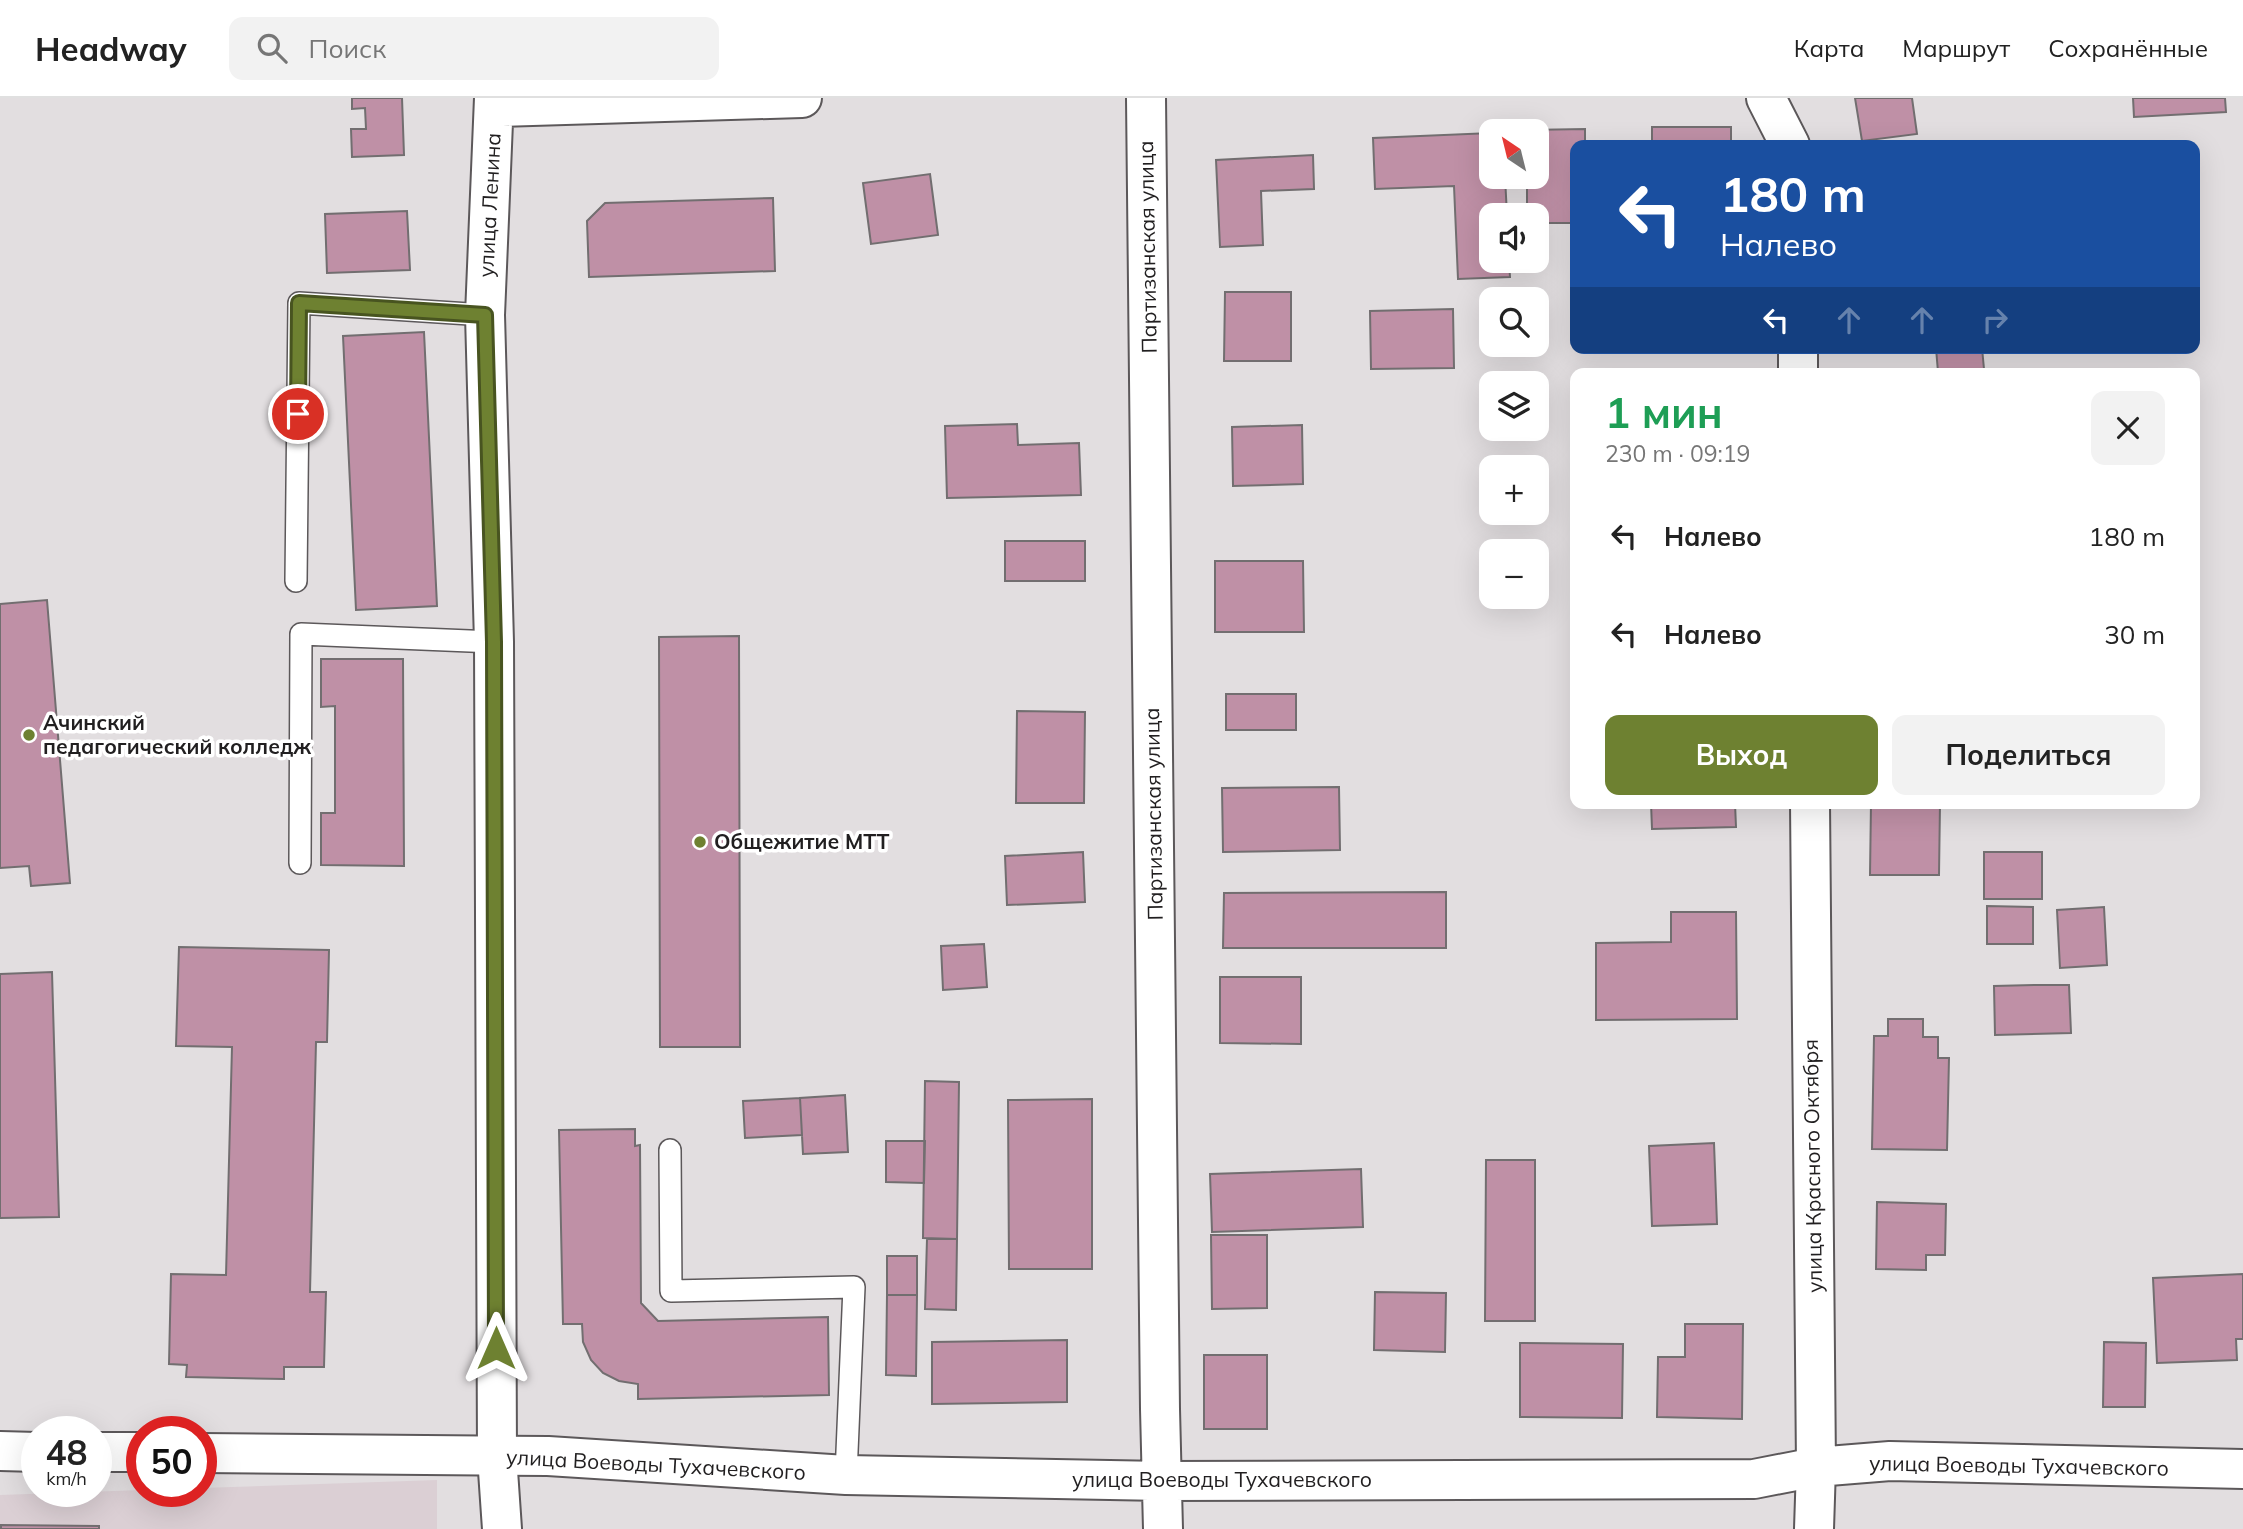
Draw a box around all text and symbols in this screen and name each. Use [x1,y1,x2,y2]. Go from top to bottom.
search box [229,17,719,80]
text: Headway [35,28,187,69]
icon: search [253,29,291,67]
text: Поиск [309,32,386,65]
text: Карта [1794,33,1864,63]
text: Маршрут [1902,33,2010,63]
text: Сохранённые [2048,33,2208,63]
north arrow [1479,119,1549,189]
map controls [1479,119,1549,609]
street label: улица Ленина [472,132,506,278]
street label: Партизанская улица [1132,140,1162,354]
text: 180 m [1720,163,1866,224]
icon: left [1605,168,1696,259]
button: sound [1479,203,1549,273]
text: Налево [1720,224,1837,264]
button: search [1479,287,1549,357]
icon: left [1757,301,1795,339]
icon: ahead [1830,301,1868,339]
icon: ahead [1903,301,1941,339]
icon: right [1976,301,2014,339]
button: layers [1479,371,1549,441]
pin [268,384,328,444]
text: 1 мин [1605,386,1723,439]
button: close [2091,391,2165,465]
icon: arrive [279,395,317,433]
text: 230 m · 09:19 [1605,439,1750,468]
button: + [1479,455,1549,525]
icon: left [1605,517,1643,555]
text: Налево [1664,520,1762,553]
text: 180 m [2089,520,2165,553]
button: − [1479,539,1549,609]
icon: left [1605,615,1643,653]
text: Налево [1664,618,1762,651]
text: 30 m [2104,618,2165,651]
street label: Партизанская улица [1138,707,1168,921]
place label: Ачинский педагогический колледж [43,709,311,759]
button: Выход [1605,715,1878,795]
button: Поделиться [1892,715,2165,795]
marker: Ачинский педагогический колледж [21,727,37,743]
place label: Общежитие МТТ [714,828,889,854]
marker: Общежитие МТТ [692,834,708,850]
street label: улица Красного Октября [1797,1039,1827,1293]
position arrow [459,1311,533,1385]
speed limit sign: 50 [126,1416,217,1507]
text: 48 [45,1430,88,1474]
street label: улица Воеводы Тухачевского [506,1443,806,1485]
street label: улица Воеводы Тухачевского [1869,1449,2169,1481]
street label: улица Воеводы Тухачевского [1072,1466,1372,1492]
text: km/h [46,1467,87,1490]

